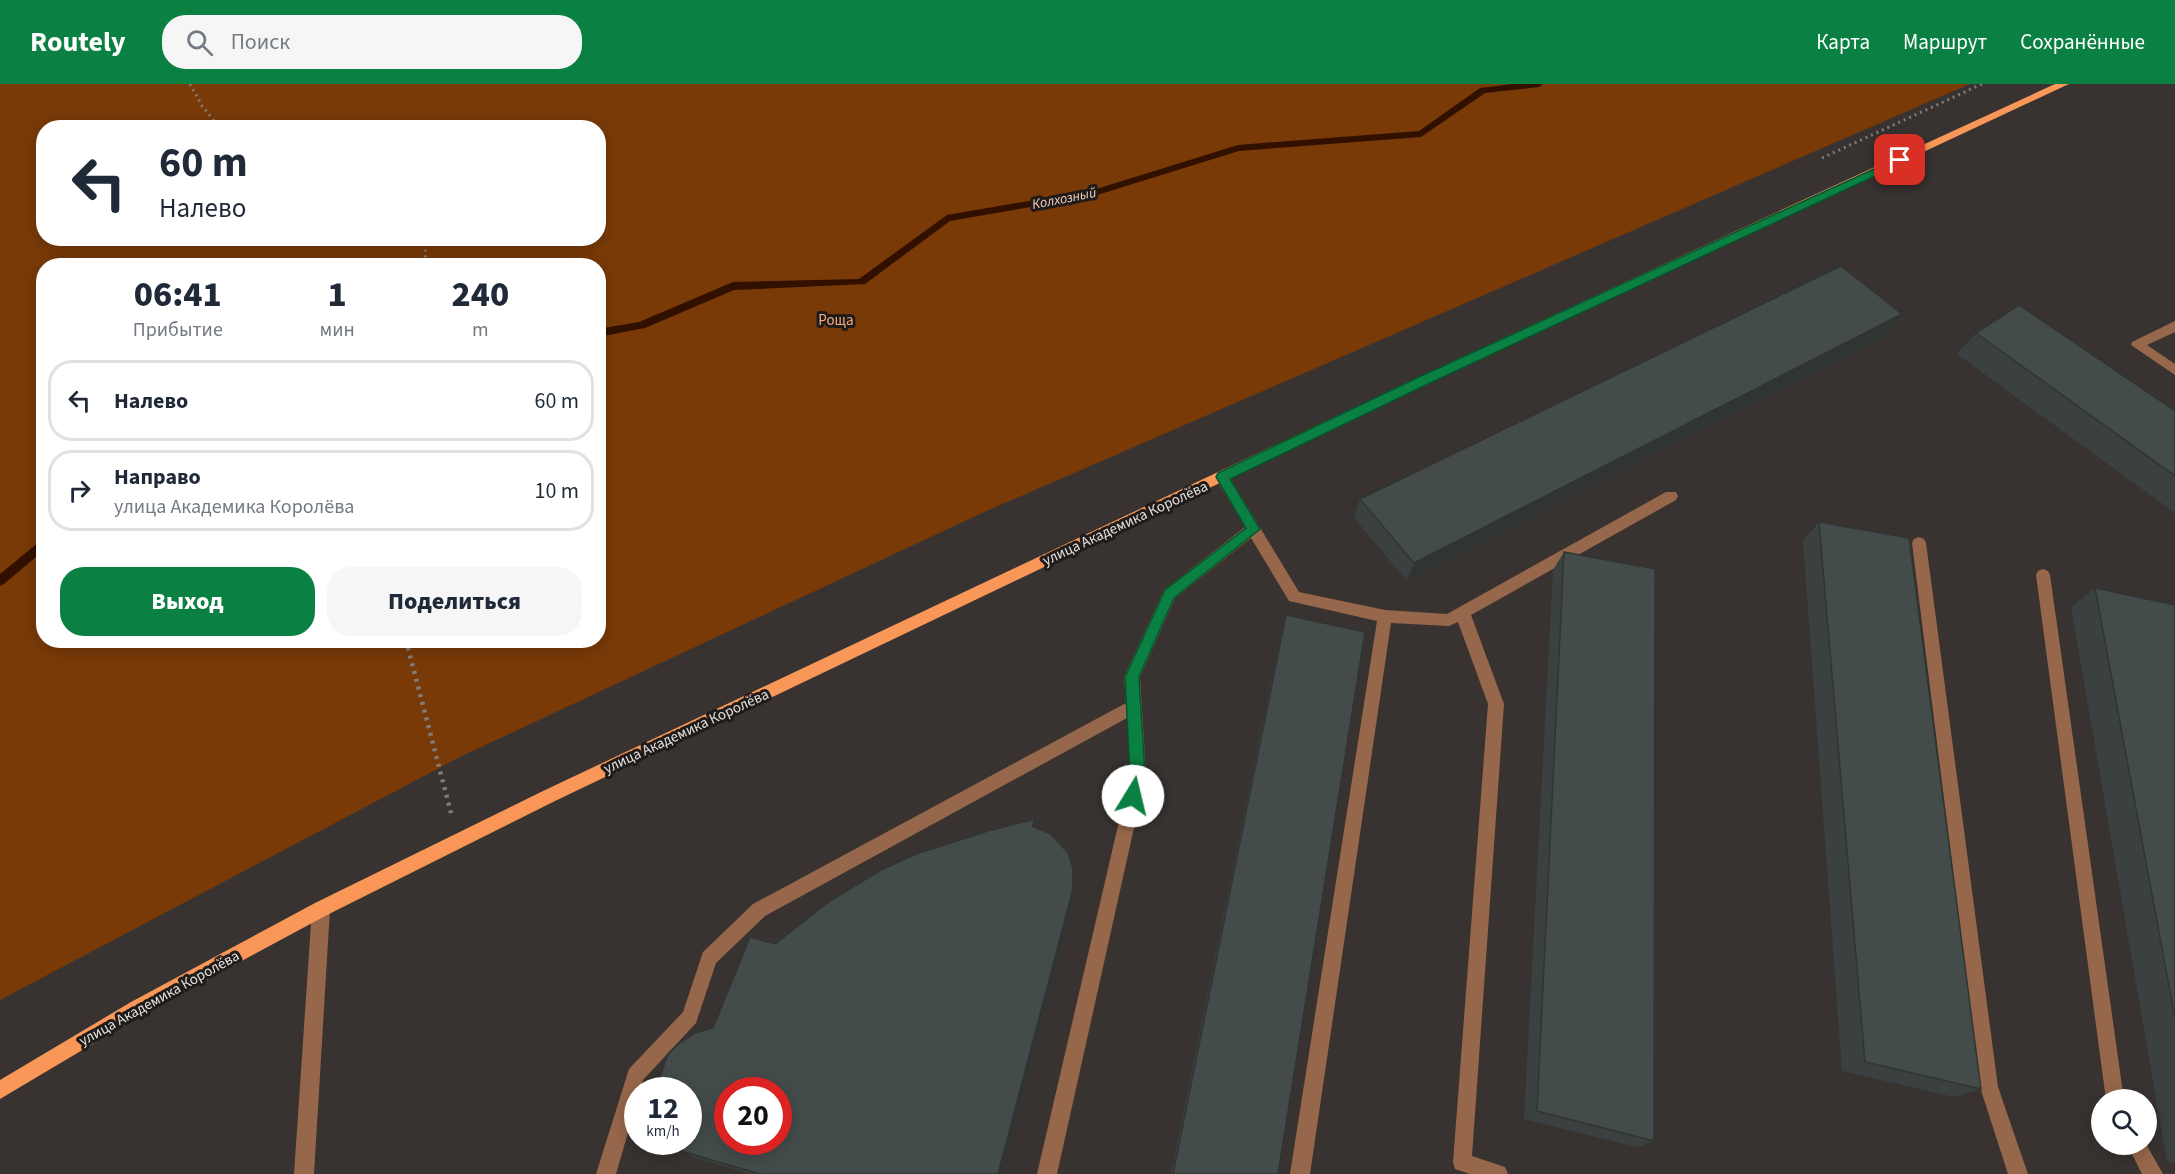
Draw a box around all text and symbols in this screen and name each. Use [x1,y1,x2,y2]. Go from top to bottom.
search box [162,15,582,69]
text: Routely [30,22,126,62]
icon: search [183,26,216,59]
text: Поиск [231,26,290,58]
text: Карта [1816,27,1870,57]
text: Маршрут [1903,27,1987,57]
text: Сохранённые [2020,27,2145,57]
text: 60 m [159,133,248,193]
pin [1874,134,1925,185]
icon: arrive [1883,143,1916,176]
icon: left [60,144,138,222]
water label: Колхозный [1030,183,1098,215]
text: Налево [159,189,246,228]
text: 06:41 [134,269,222,320]
text: 1 [328,269,347,320]
text: 240 [452,269,509,320]
park label: Роща [818,310,854,331]
text: Прибытие [133,316,223,344]
text: мин [320,316,355,344]
text: m [472,316,489,344]
icon: left [63,384,96,417]
text: Налево [114,385,188,417]
text: 60 m [534,385,579,417]
text: Направо [114,461,201,493]
icon: right [63,474,96,507]
text: 10 m [534,475,579,507]
street label: улица Академика Королёва [1039,476,1211,571]
text: улица Академика Королёва [114,493,354,521]
button: Выход [60,567,315,636]
button: Поделиться [327,567,582,636]
street label: улица Академика Королёва [600,684,772,779]
position arrow [1101,764,1165,828]
street label: улица Академика Королёва [75,946,243,1051]
speed limit sign: 20 [714,1077,792,1155]
text: 12 [647,1087,679,1130]
map controls [2091,1089,2157,1155]
button: search [2091,1089,2157,1155]
text: km/h [646,1121,680,1142]

